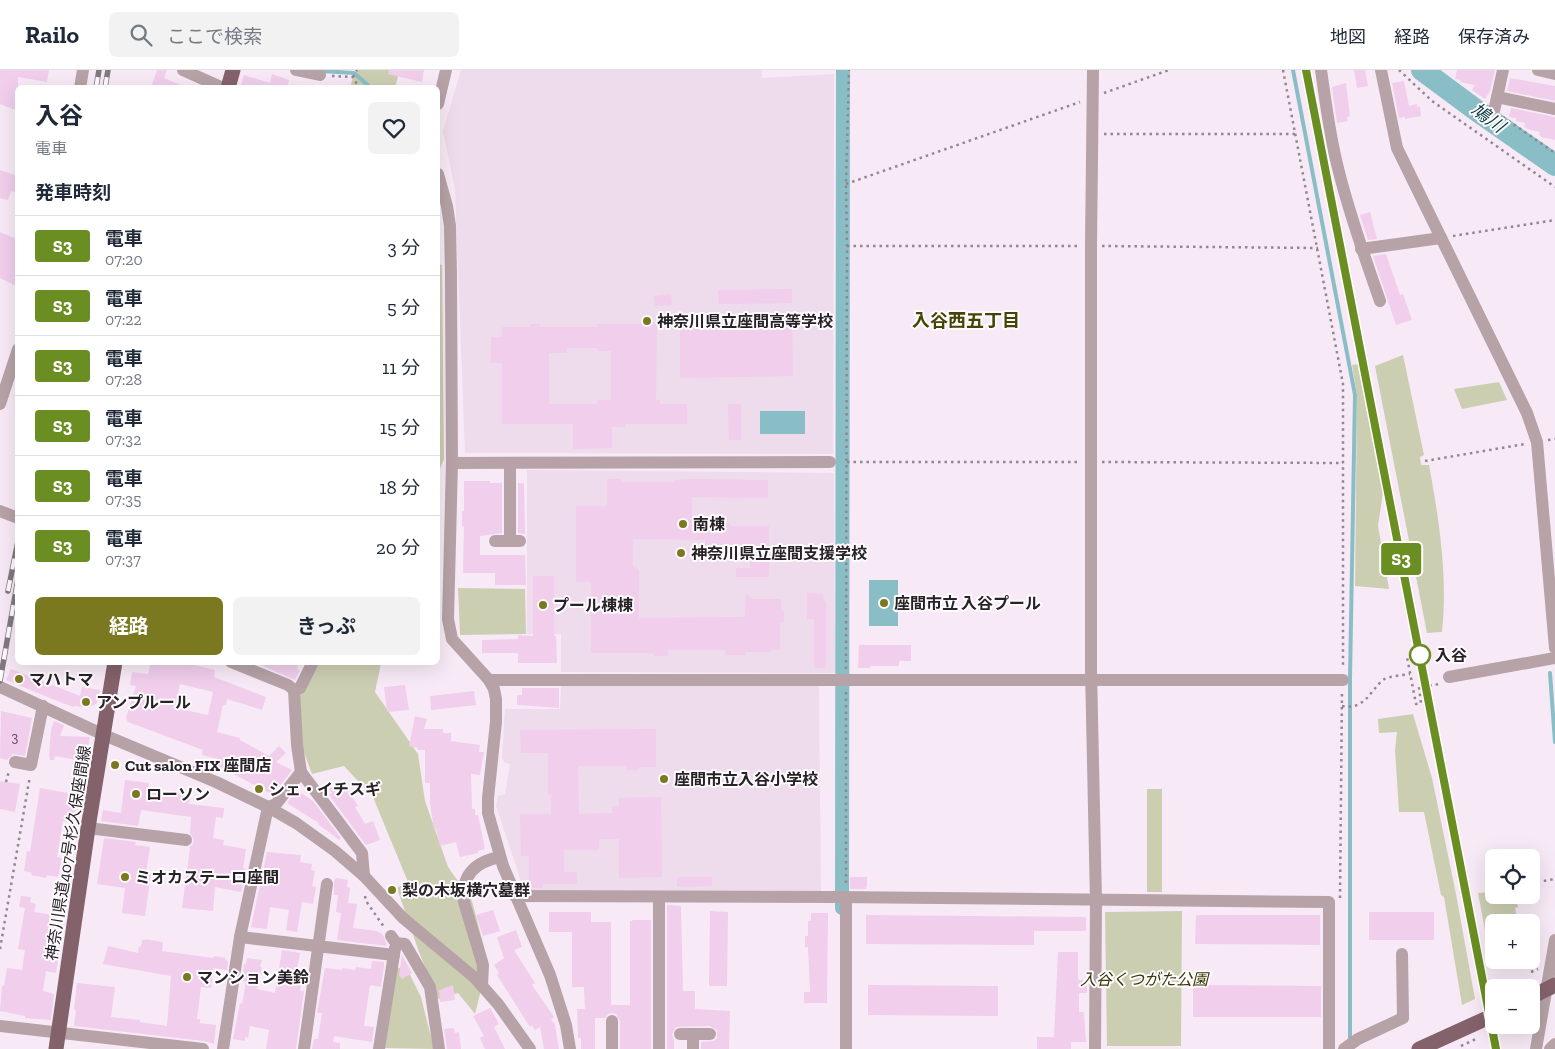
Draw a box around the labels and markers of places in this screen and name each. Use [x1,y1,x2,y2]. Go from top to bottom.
place label: 神奈川県立座間高等学校 [657,312,833,331]
marker: 神奈川県立座間高等学校 [641,315,653,327]
place label: 南棟 [693,515,725,534]
marker: 南棟 [677,518,689,530]
place label: 神奈川県立座間支援学校 [691,544,867,563]
marker: 神奈川県立座間支援学校 [675,547,687,559]
place label: 座間市立 入谷プール [894,594,1041,613]
place label: プール棟棟 [553,596,633,615]
marker: 座間市立 入谷プール [878,597,890,609]
marker: プール棟棟 [537,599,549,611]
marker: 入谷 [1409,644,1431,666]
place label: 入谷 [1435,646,1467,665]
place label: マハトマ [29,670,93,689]
marker: マハトマ [13,673,25,685]
place label: アンプルール [96,693,191,712]
marker: アンプルール [80,696,92,708]
place label: Cut salon FIX 座間店 [125,756,271,775]
marker: Cut salon FIX 座間店 [109,759,121,771]
place label: 座間市立入谷小学校 [674,770,818,789]
marker: 座間市立入谷小学校 [658,773,670,785]
place label: シェ・イチスギ [269,780,381,799]
marker: シェ・イチスギ [253,783,265,795]
place label: ローソン [146,785,210,804]
marker: ローソン [130,788,142,800]
place label: ミオカステーロ座間 [135,868,279,887]
marker: ミオカステーロ座間 [119,871,131,883]
place label: 梨の木坂横穴墓群 [402,881,530,900]
marker: 梨の木坂横穴墓群 [386,884,398,896]
place label: マンション美鈴 [197,968,309,987]
marker: マンション美鈴 [181,971,193,983]

